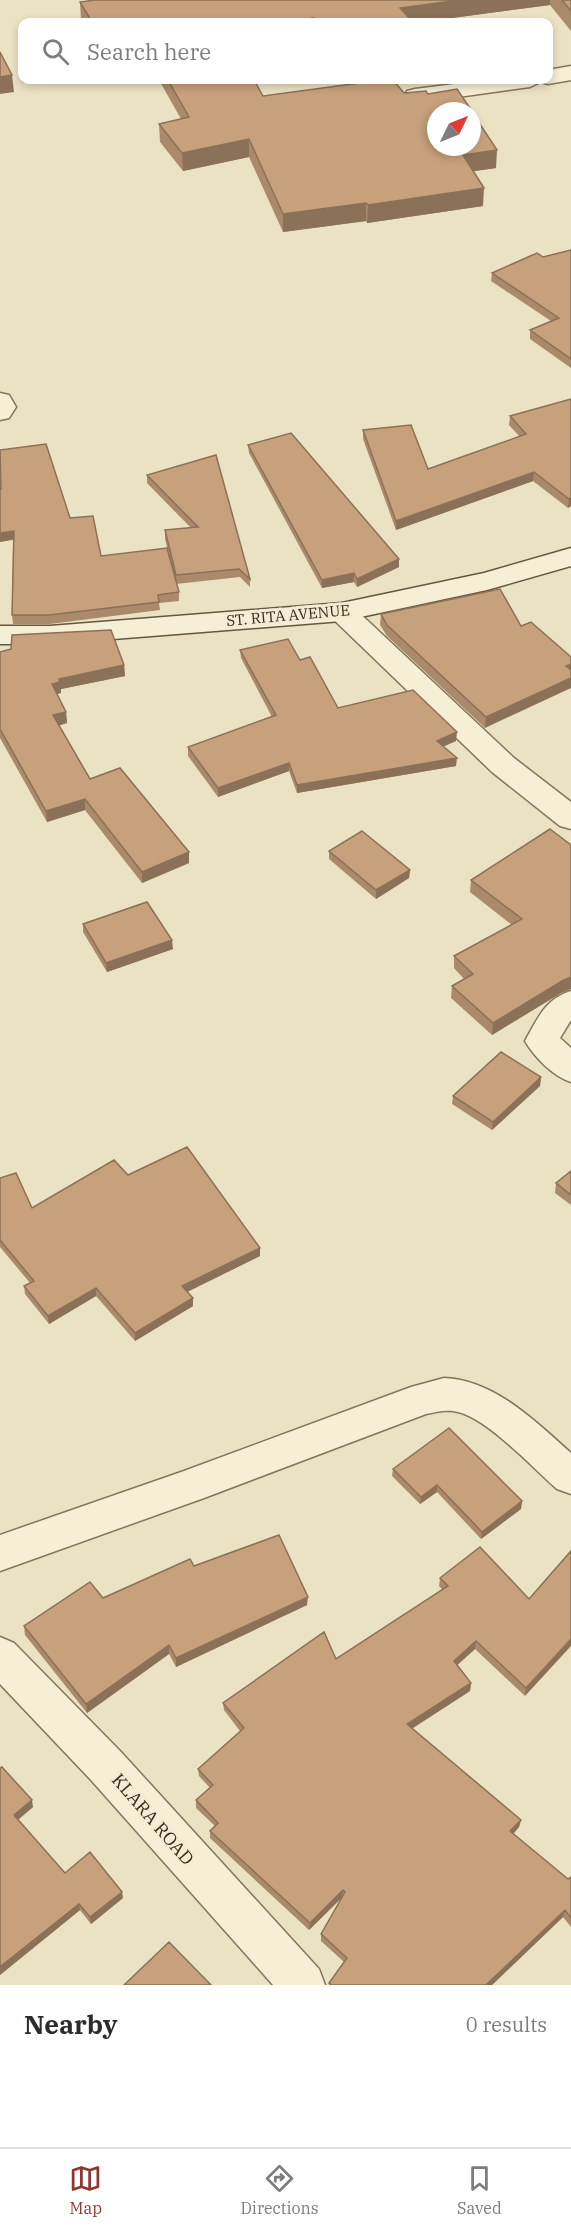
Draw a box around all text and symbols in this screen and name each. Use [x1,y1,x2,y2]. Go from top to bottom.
search box [18,18,553,84]
icon: search [39,35,72,68]
text: Search here [87,37,211,66]
north arrow [427,102,481,156]
street label: ST. RITA AVENUE [225,600,351,630]
street label: KLARA ROAD [107,1768,199,1870]
text: Nearby [24,2007,118,2041]
text: 0 results [466,2011,547,2038]
tab: Map [69,2162,102,2218]
tab: Directions [241,2162,319,2218]
tab: Saved [457,2162,502,2218]

